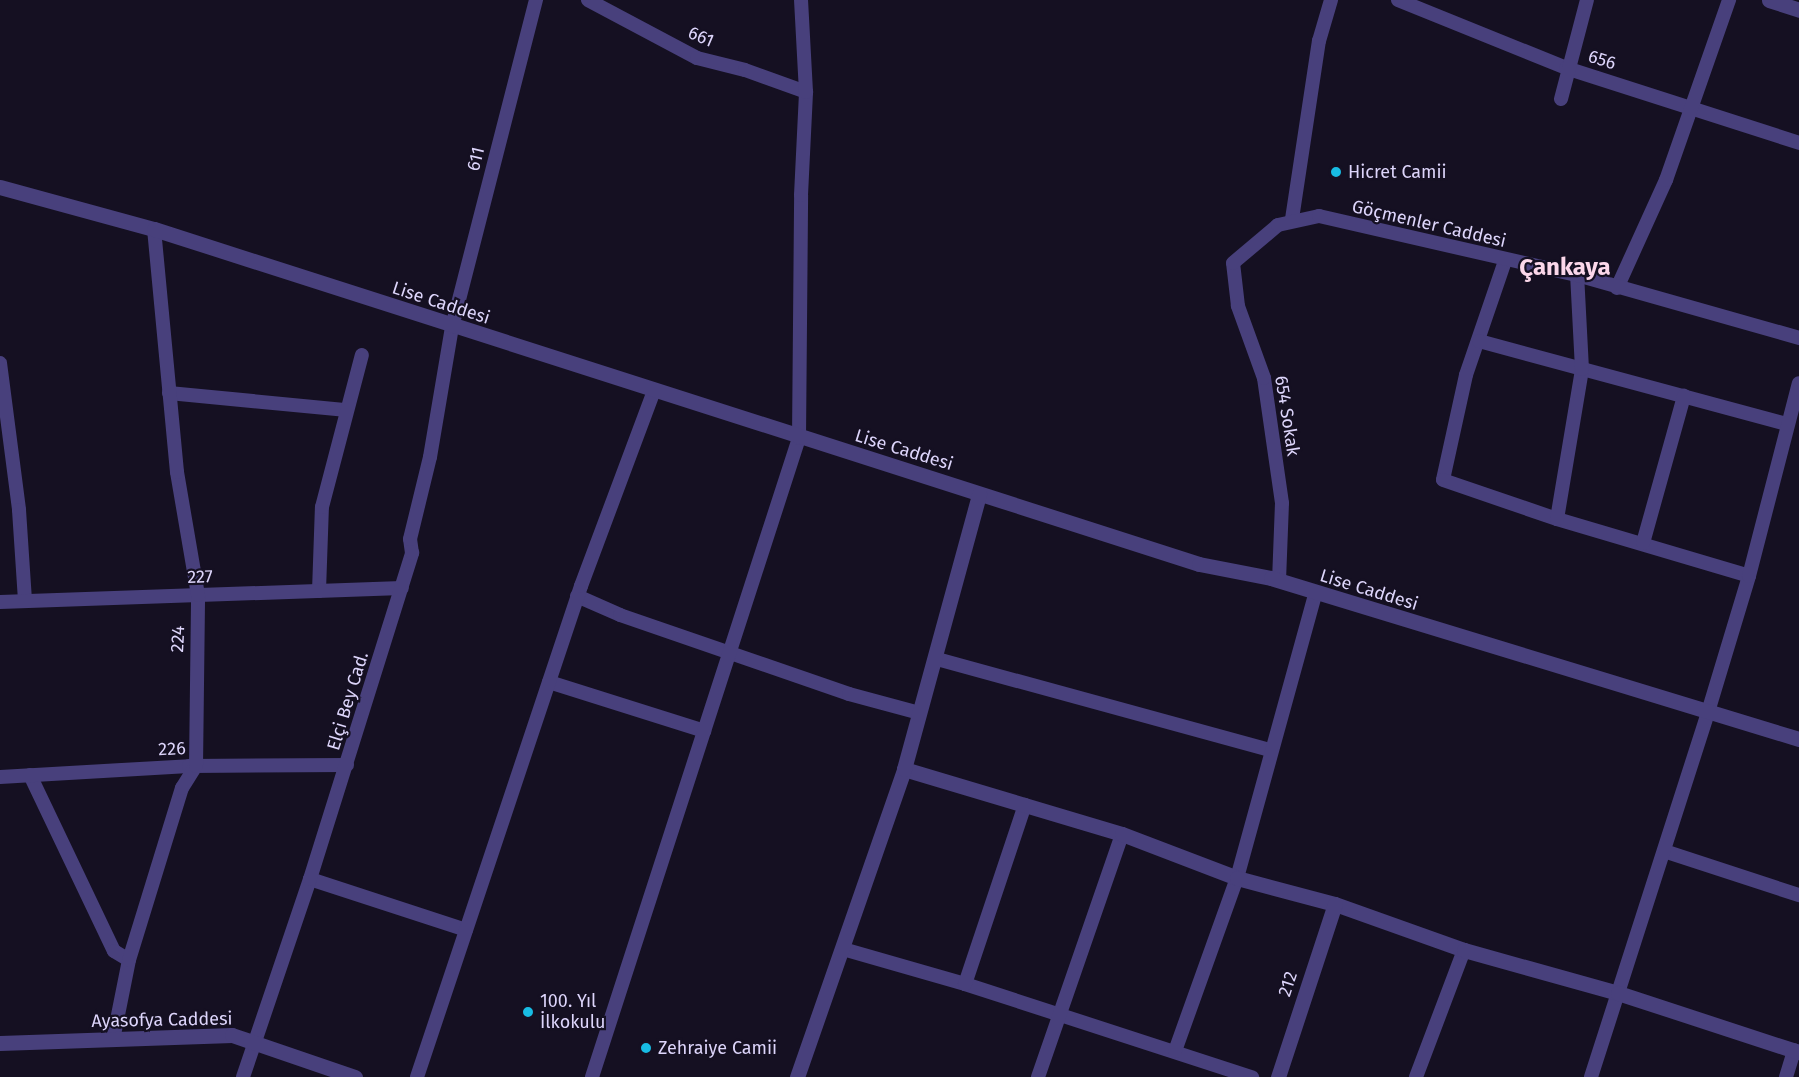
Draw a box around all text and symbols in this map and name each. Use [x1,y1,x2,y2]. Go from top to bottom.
street label: 661 [685,22,717,52]
street label: 656 [1585,46,1619,74]
street label: 611 [463,145,489,173]
place label: Hicret Camii [1348,161,1447,183]
marker: Hicret Camii [1329,165,1343,179]
street label: Göçmenler Caddesi [1350,196,1508,252]
district label: Çankaya [1519,254,1611,282]
street label: Lise Caddesi [389,277,493,329]
street label: 654 Sokak [1270,374,1304,458]
street label: Lise Caddesi [852,425,956,475]
street label: Lise Caddesi [1317,565,1421,615]
street label: 227 [187,566,213,588]
street label: 224 [167,625,189,653]
street label: Elçi Bey Cad. [323,649,373,753]
street label: 226 [158,737,186,761]
street label: 212 [1274,969,1302,999]
place label: 100. Yıl İlkokulu [540,991,605,1034]
marker: 100. Yıl İlkokulu [521,1005,535,1019]
street label: Ayasofya Caddesi [91,1008,233,1032]
place label: Zehraiye Camii [658,1037,777,1059]
marker: Zehraiye Camii [639,1041,653,1055]

